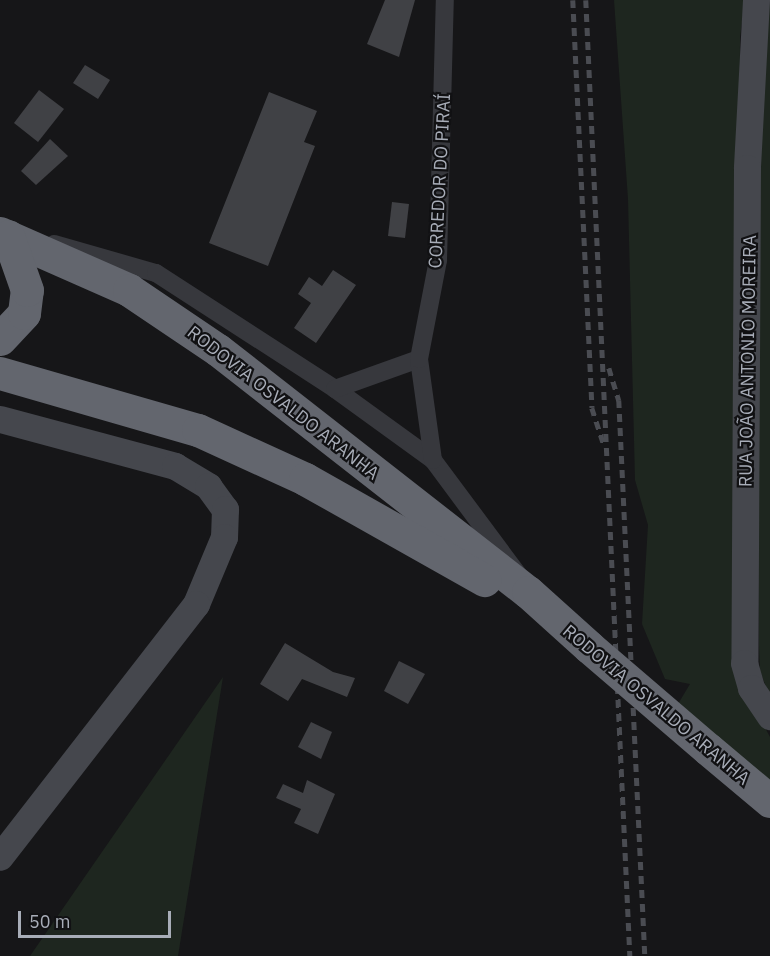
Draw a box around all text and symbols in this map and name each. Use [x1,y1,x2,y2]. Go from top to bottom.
street label: CORREDOR DO PIRAÍ [425,93,455,269]
street label: RUA JOÃO ANTONIO MOREIRA [735,235,761,487]
street label: RODOVIA OSVALDO ARANHA [183,321,383,485]
street label: RODOVIA OSVALDO ARANHA [558,620,754,790]
scale bar [21,899,174,937]
text: 50 m [29,910,71,933]

